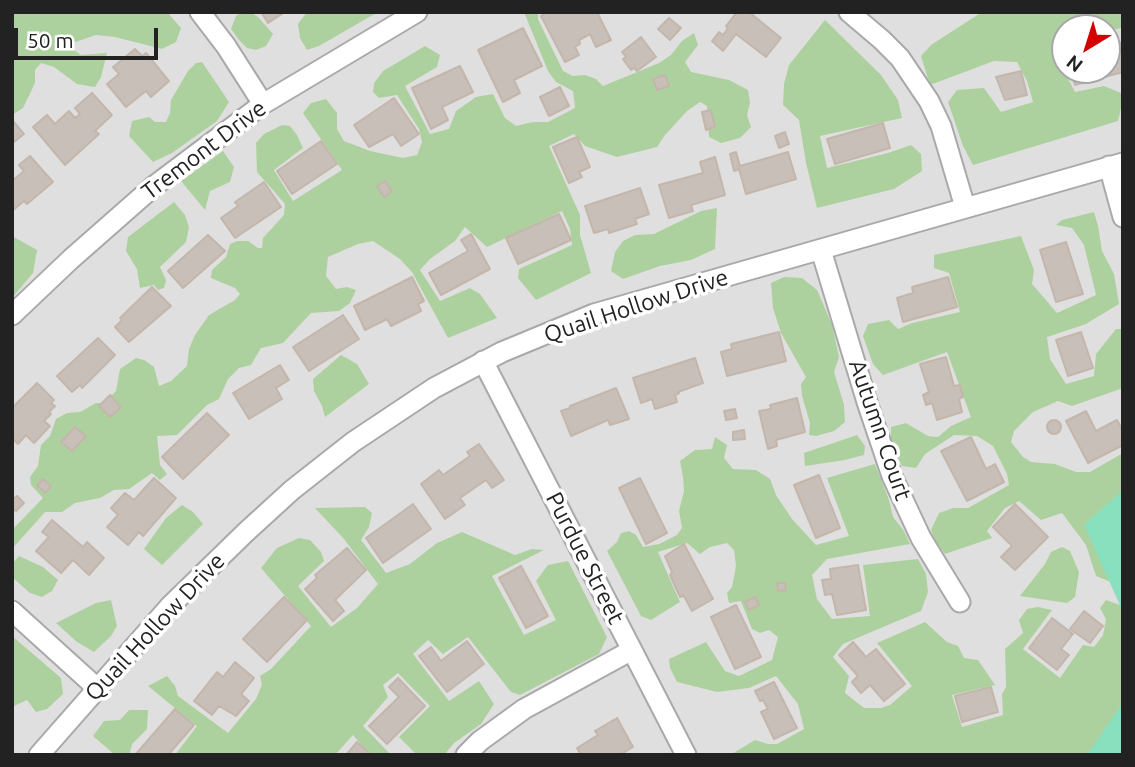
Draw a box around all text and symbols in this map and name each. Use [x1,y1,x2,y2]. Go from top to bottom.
scale bar [18,14,161,58]
north arrow [1051,14,1121,84]
text: 50 m [27,28,74,52]
text: N [1062,51,1087,77]
street label: Tremont Drive [136,94,272,206]
street label: Quail Hollow Drive [540,263,732,349]
street label: Autumn Court [843,356,917,504]
street label: Purdue Street [540,487,630,629]
street label: Quail Hollow Drive [79,547,231,707]

